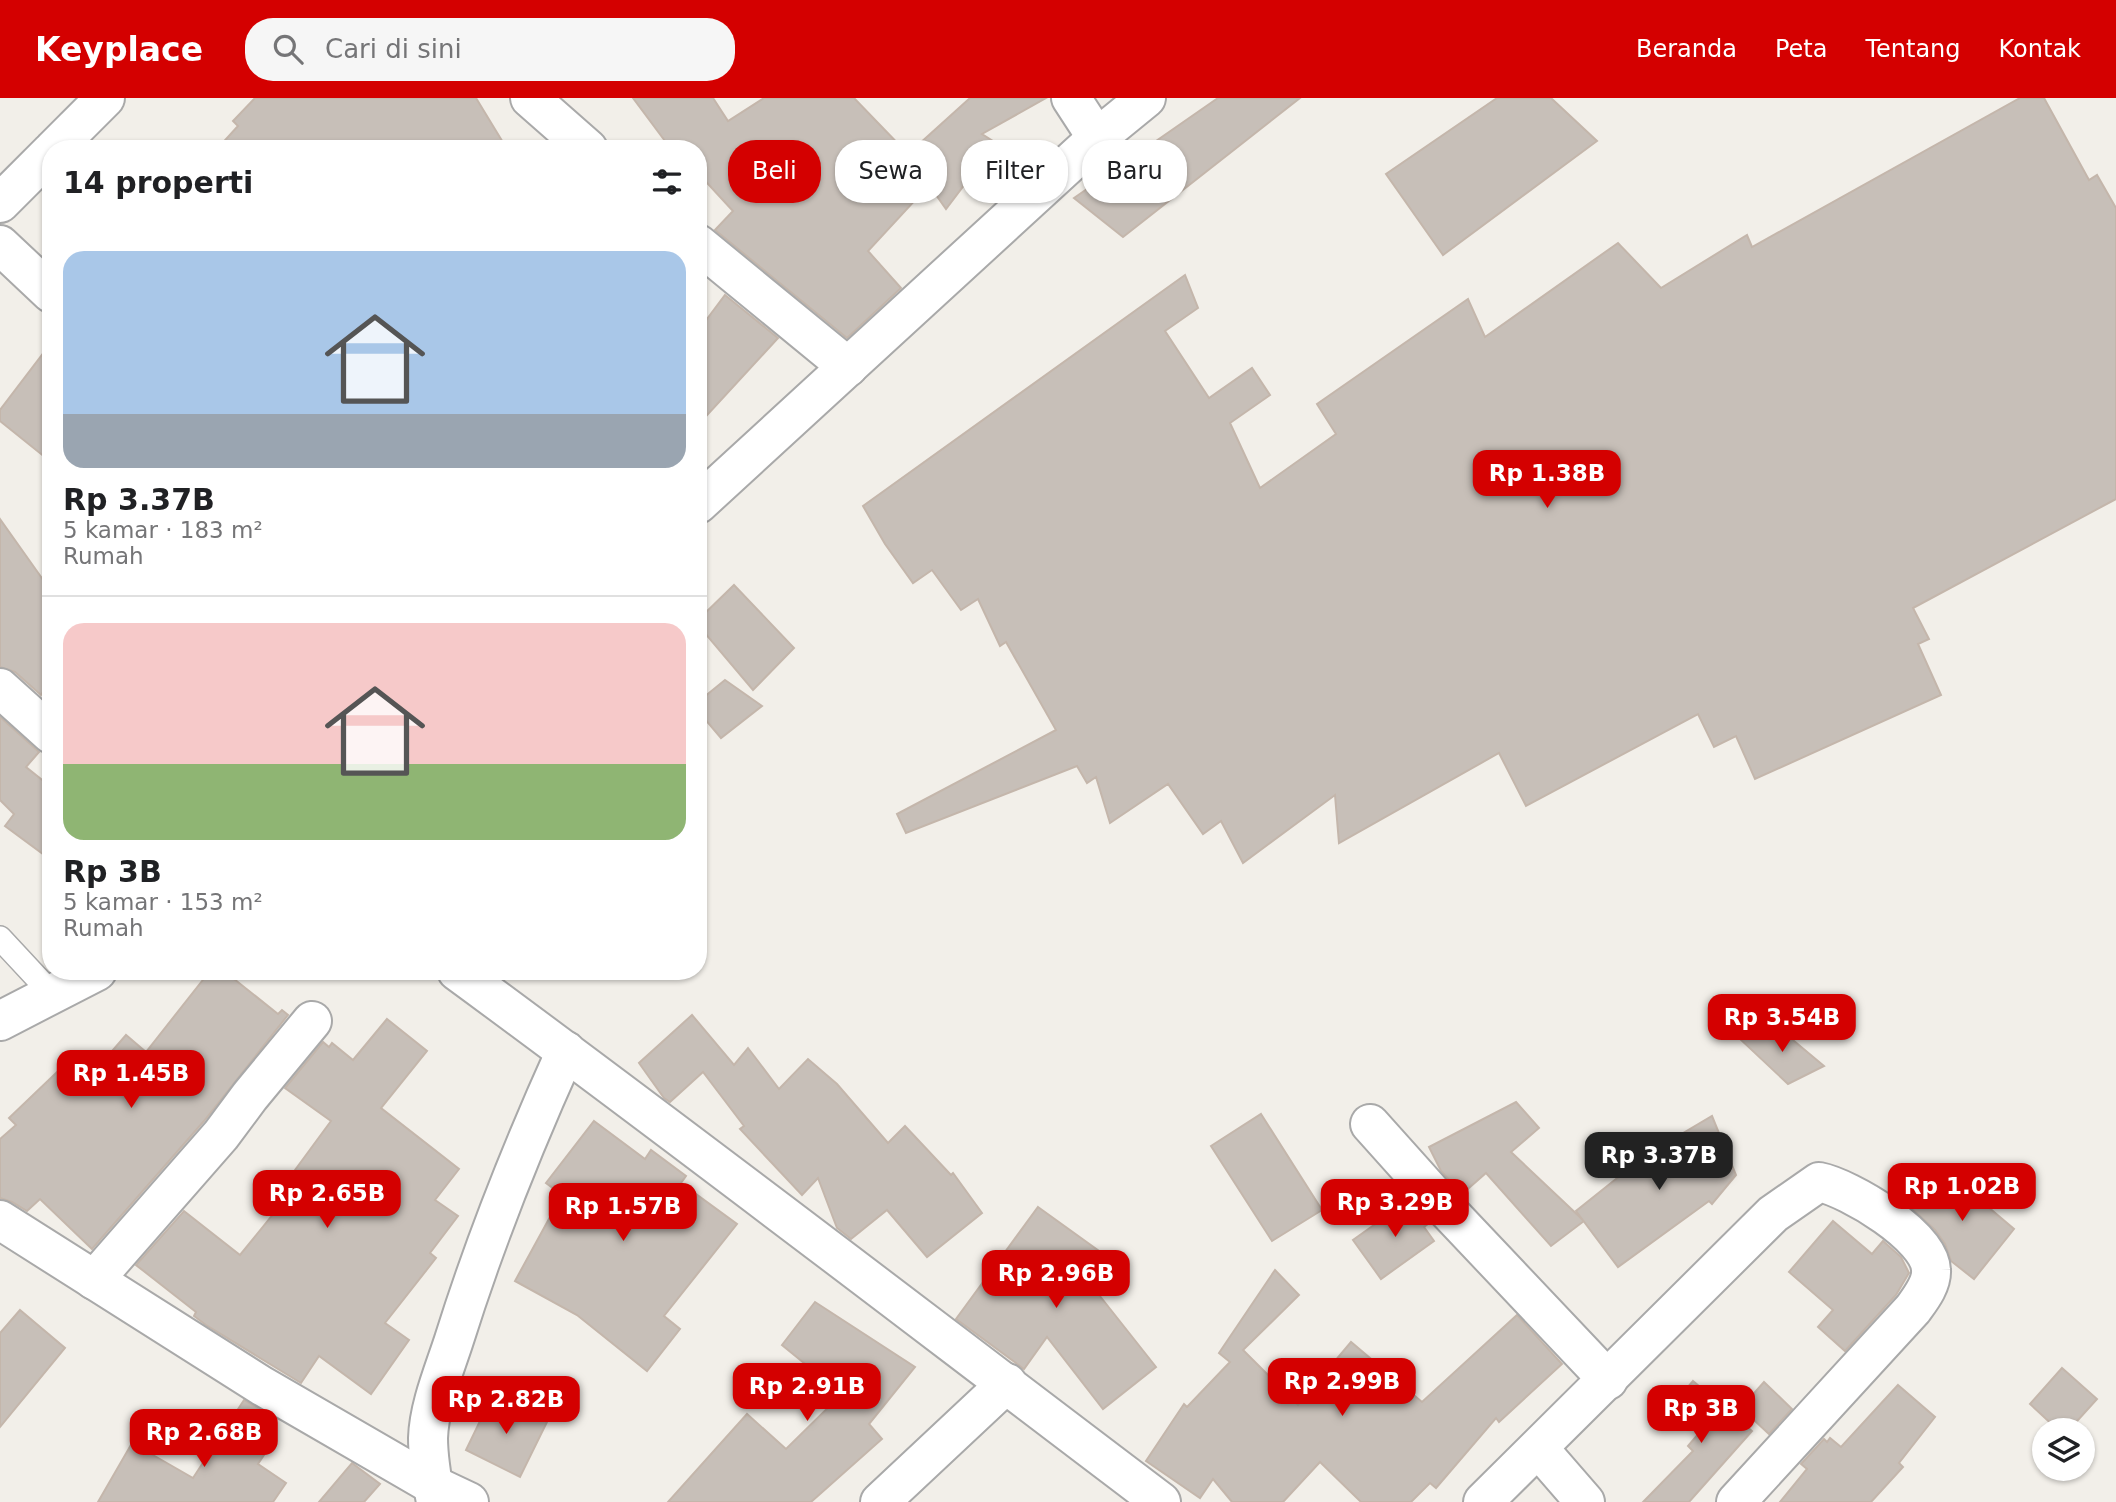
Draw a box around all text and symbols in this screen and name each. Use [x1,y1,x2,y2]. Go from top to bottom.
search box [245,18,735,81]
text: Keyplace [35,30,203,69]
icon: search [269,30,307,68]
text: Cari di sini [325,34,462,64]
text: Beranda [1636,35,1737,63]
text: Peta [1775,35,1827,63]
text: Tentang [1865,35,1961,63]
text: Kontak [1999,35,2081,63]
chip: Beli [728,140,821,203]
chip: Sewa [835,140,947,203]
chip: Filter [961,140,1068,203]
chip: Baru [1082,140,1187,203]
icon: filters [648,163,686,201]
text: 14 properti [63,165,253,200]
icon: home [312,296,438,422]
pin: Rp 1.38B [1475,450,1619,510]
text: Rp 1.38B [1489,460,1605,486]
text: Rp 3.37B [63,482,215,517]
text: 5 kamar · 183 m² [63,517,263,543]
text: Rumah [63,543,144,569]
icon: home [312,668,438,794]
text: Rp 3B [63,854,162,889]
text: 5 kamar · 153 m² [63,889,263,915]
text: Rumah [63,915,144,941]
pin: Rp 3.54B [1710,995,1854,1054]
text: Rp 3.54B [1724,1004,1840,1030]
pin: Rp 1.45B [59,1051,203,1110]
text: Rp 1.45B [73,1060,189,1086]
pin: Rp 3.37B [1587,1132,1731,1192]
text: Rp 3.37B [1601,1142,1717,1168]
pin: Rp 1.02B [1890,1164,2034,1223]
pin: Rp 2.65B [255,1170,399,1230]
text: Rp 1.02B [1904,1173,2020,1199]
text: Rp 2.65B [269,1180,385,1206]
pin: Rp 3.29B [1323,1180,1467,1239]
pin: Rp 1.57B [551,1184,695,1243]
text: Rp 3.29B [1337,1189,1453,1215]
text: Rp 1.57B [565,1193,681,1219]
pin: Rp 2.96B [984,1250,1128,1310]
text: Rp 2.96B [998,1260,1114,1286]
pin: Rp 2.99B [1270,1358,1414,1418]
pin: Rp 2.91B [735,1364,879,1423]
text: Rp 2.99B [1284,1368,1400,1394]
text: Rp 2.91B [749,1373,865,1399]
pin: Rp 2.82B [434,1376,578,1436]
text: Rp 2.82B [448,1386,564,1412]
pin: Rp 3B [1652,1386,1750,1445]
text: Rp 3B [1663,1395,1739,1421]
pin: Rp 2.68B [132,1410,276,1469]
map controls [2032,1418,2095,1481]
button: layers [2032,1418,2095,1481]
text: Rp 2.68B [146,1419,262,1445]

